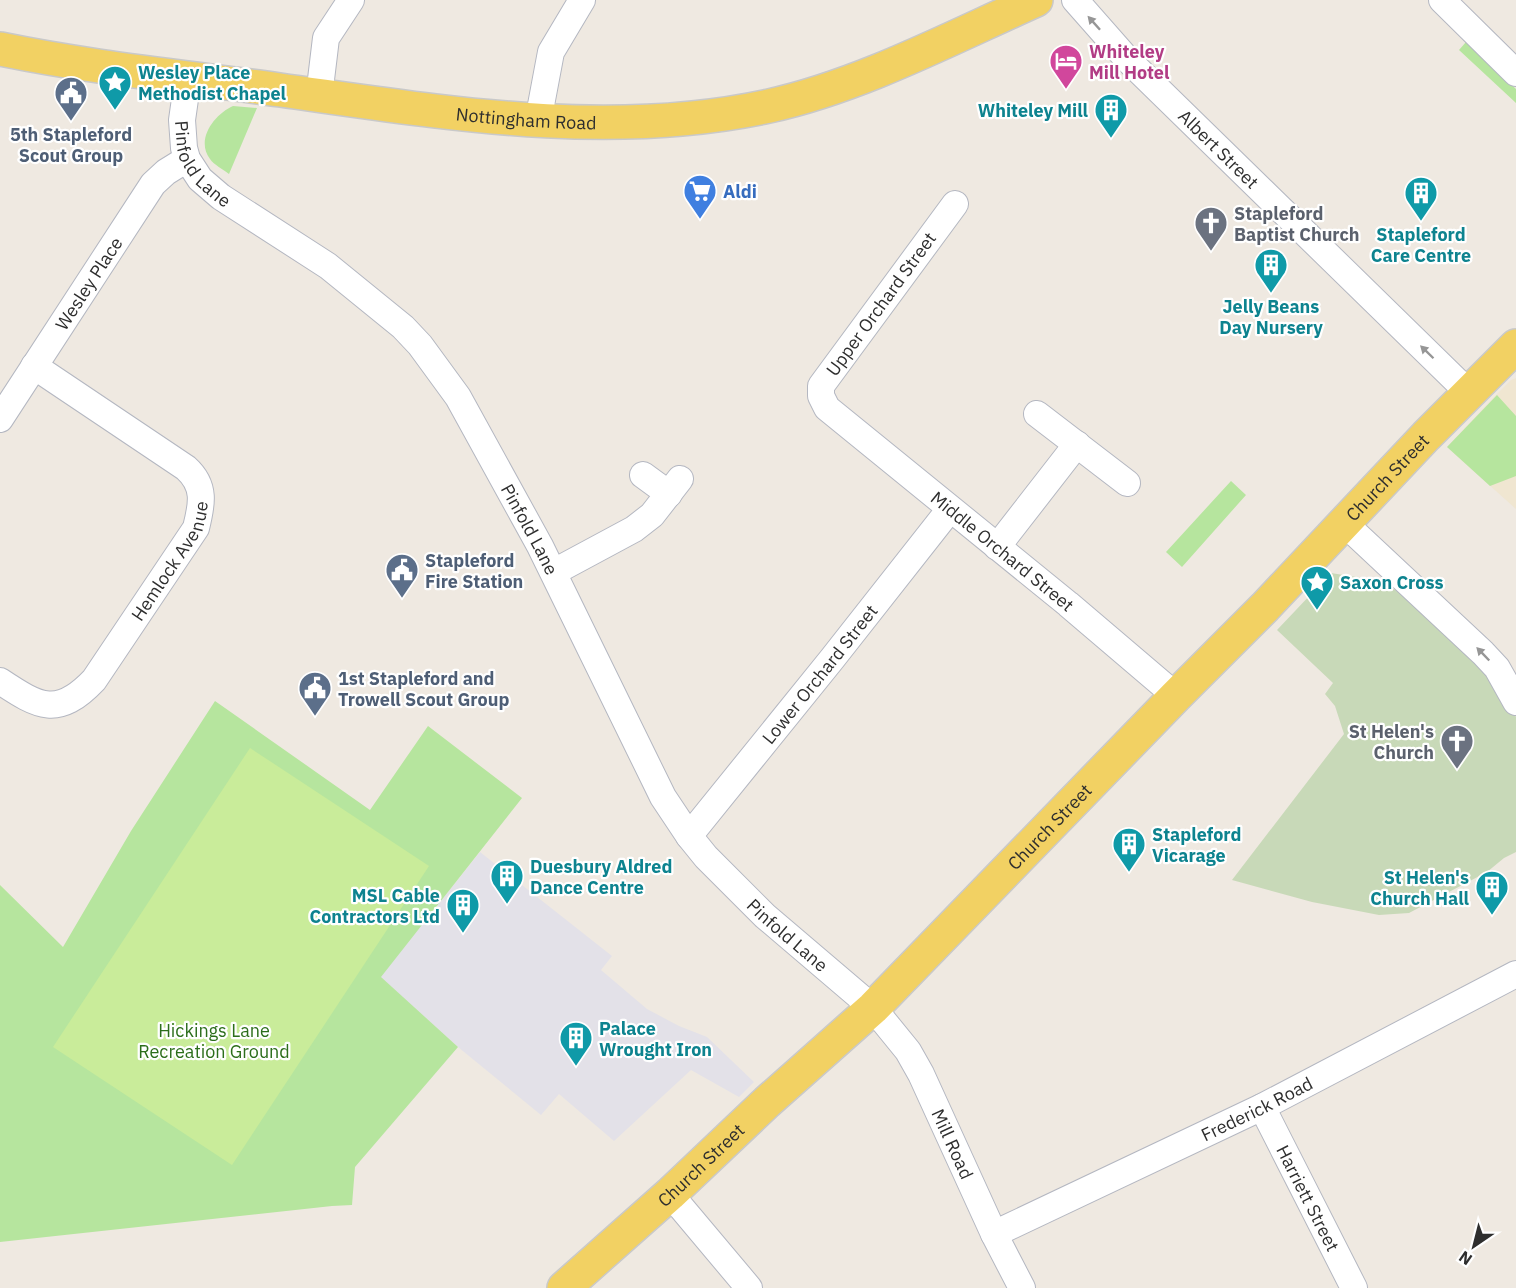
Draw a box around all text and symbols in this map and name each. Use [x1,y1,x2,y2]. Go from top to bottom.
one-way arrow [1088,16,1101,31]
place label: Whiteley Mill Hotel [1089,40,1170,84]
hotel icon: Whiteley Mill Hotel [1048,43,1084,90]
place label: Wesley Place Methodist Chapel [138,61,287,105]
place icon: Wesley Place Methodist Chapel [97,64,133,111]
public building icon: 5th Stapleford Scout Group [53,75,89,122]
building icon: Whiteley Mill [1093,92,1129,139]
place label: Whiteley Mill [978,99,1089,122]
street label: Nottingham Road [455,102,597,134]
street label: Albert Street [1174,104,1264,193]
street label: Pinfold Lane [171,120,235,212]
place label: 5th Stapleford Scout Group [10,123,132,167]
supermarket icon: Aldi [682,173,718,220]
building icon: Stapleford Care Centre [1403,175,1439,222]
place label: Aldi [723,180,757,203]
place label: Stapleford Baptist Church [1234,202,1360,246]
church icon: Stapleford Baptist Church [1193,205,1229,252]
place label: Stapleford Care Centre [1371,223,1471,267]
street label: Upper Orchard Street [821,227,941,381]
street label: Wesley Place [50,232,127,334]
building icon: Jelly Beans Day Nursery [1253,247,1289,294]
place label: Jelly Beans Day Nursery [1219,295,1323,339]
one-way arrow [1420,345,1435,359]
street label: Church Street [1341,429,1434,526]
street label: Pinfold Lane [496,479,564,578]
street label: Middle Orchard Street [927,486,1079,616]
street label: Hemlock Avenue [126,500,212,625]
place label: Stapleford Fire Station [425,549,523,593]
public building icon: Stapleford Fire Station [384,552,420,599]
place icon: Saxon Cross [1299,564,1335,611]
place label: Saxon Cross [1340,571,1443,594]
street label: Lower Orchard Street [757,600,882,748]
one-way arrow [1477,647,1491,661]
place label: 1st Stapleford and Trowell Scout Group [338,667,509,711]
public building icon: 1st Stapleford and Trowell Scout Group [297,670,333,717]
place label: St Helen's Church [1349,720,1434,764]
church icon: St Helen's Church [1439,723,1475,770]
street label: Church Street [1002,779,1096,874]
place label: Stapleford Vicarage [1152,823,1242,867]
building icon: Stapleford Vicarage [1111,826,1147,873]
place label: Duesbury Aldred Dance Centre [530,855,672,899]
building icon: Duesbury Aldred Dance Centre [489,858,525,905]
place label: St Helen's Church Hall [1370,866,1470,910]
building icon: St Helen's Church Hall [1474,869,1510,916]
place label: MSL Cable Contractors Ltd [309,884,440,928]
building icon: MSL Cable Contractors Ltd [445,887,481,934]
street label: Pinfold Lane [742,893,833,976]
place label: Palace Wrought Iron [599,1017,712,1061]
park label: Hickings Lane Recreation Ground [138,1019,290,1063]
building icon: Palace Wrought Iron [558,1020,594,1067]
street label: Frederick Road [1197,1071,1316,1146]
street label: Mill Road [927,1105,979,1183]
street label: Church Street [652,1118,749,1211]
street label: Harriett Street [1272,1141,1345,1255]
north arrow [1444,1216,1504,1276]
text: N [1455,1247,1476,1270]

